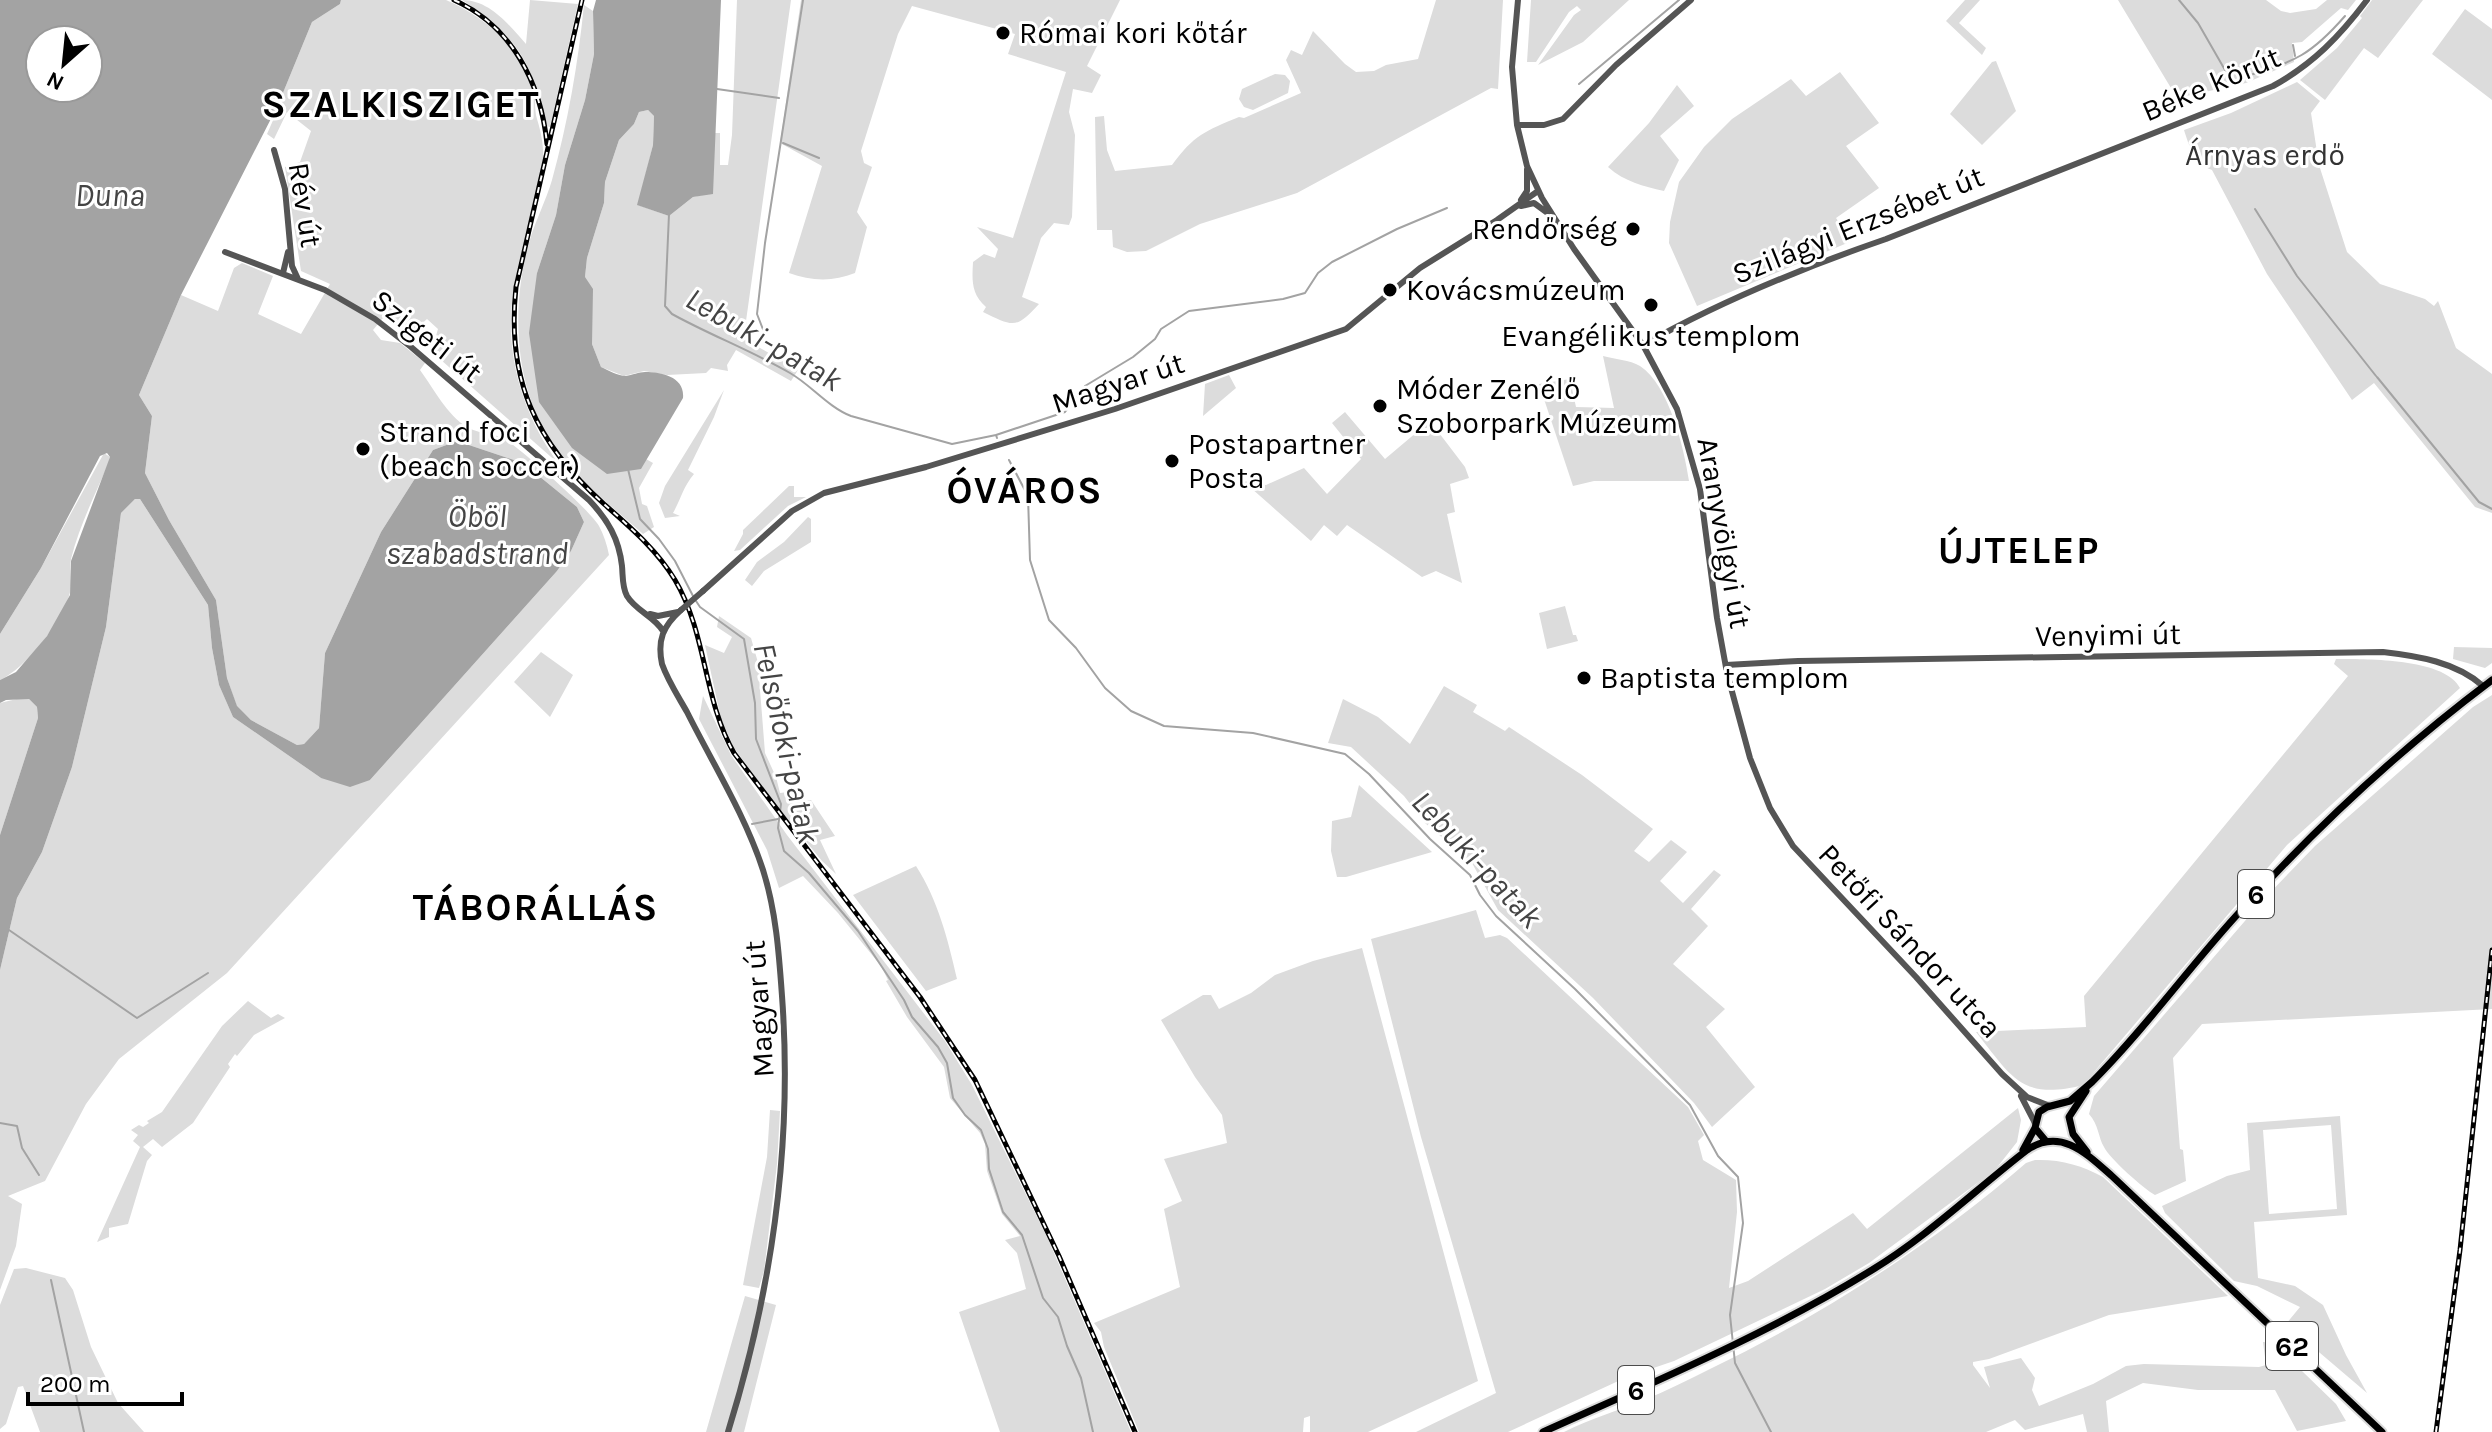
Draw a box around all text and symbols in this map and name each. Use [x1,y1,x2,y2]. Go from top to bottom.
place label: Római kori kőtár [1019,15,1247,51]
north arrow [24,24,104,104]
marker: Római kori kőtár [994,24,1012,42]
street label: Béke körút [2136,39,2286,129]
text: N [42,66,68,96]
district label: SZALKISZIGET [262,82,540,127]
park label: Árnyas erdő [2185,137,2345,173]
street label: Szilágyi Erzsébet út [1727,158,1989,292]
street label: Rév út [281,160,329,250]
water label: Duna [75,177,145,214]
place label: Rendőrség [1472,211,1617,247]
marker: Rendőrség [1624,220,1642,238]
place label: Kovácsmúzeum [1406,272,1626,308]
water label: Lebuki-patak [679,280,849,399]
marker: Kovácsmúzeum [1381,281,1399,299]
street label: Szigeti út [365,282,489,390]
marker: Evangélikus templom [1642,296,1660,314]
place label: Evangélikus templom [1501,318,1801,354]
street label: Magyar út [1047,345,1189,421]
place label: Móder Zenélő Szoborpark Múzeum [1396,371,1678,441]
marker: Móder Zenélő Szoborpark Múzeum [1371,397,1389,415]
place label: Strand foci (beach soccer) [379,414,580,484]
place label: Postapartner Posta [1188,426,1365,496]
street label: Aranyvölgyi út [1689,435,1759,631]
marker: Strand foci (beach soccer) [354,440,372,458]
marker: Postapartner Posta [1163,452,1181,470]
district label: ÓVÁROS [946,466,1104,513]
water label: Öböl szabadstrand [386,498,568,572]
district label: ÚJTELEP [1938,526,2100,573]
street label: Venyimi út [2035,616,2181,654]
water label: Felsőfoki-patak [745,639,828,848]
place label: Baptista templom [1600,660,1849,696]
marker: Baptista templom [1575,669,1593,687]
water label: Lebuki-patak [1404,783,1550,936]
street label: Petőfi Sándor utca [1811,836,2009,1046]
road number: 6 [2238,870,2274,918]
district label: TÁBORÁLLÁS [413,883,659,930]
street label: Magyar út [736,939,782,1079]
road number: 62 [2266,1322,2318,1370]
scale bar [28,1356,182,1406]
road number: 6 [1618,1366,1654,1414]
text: 200 m [40,1370,111,1398]

